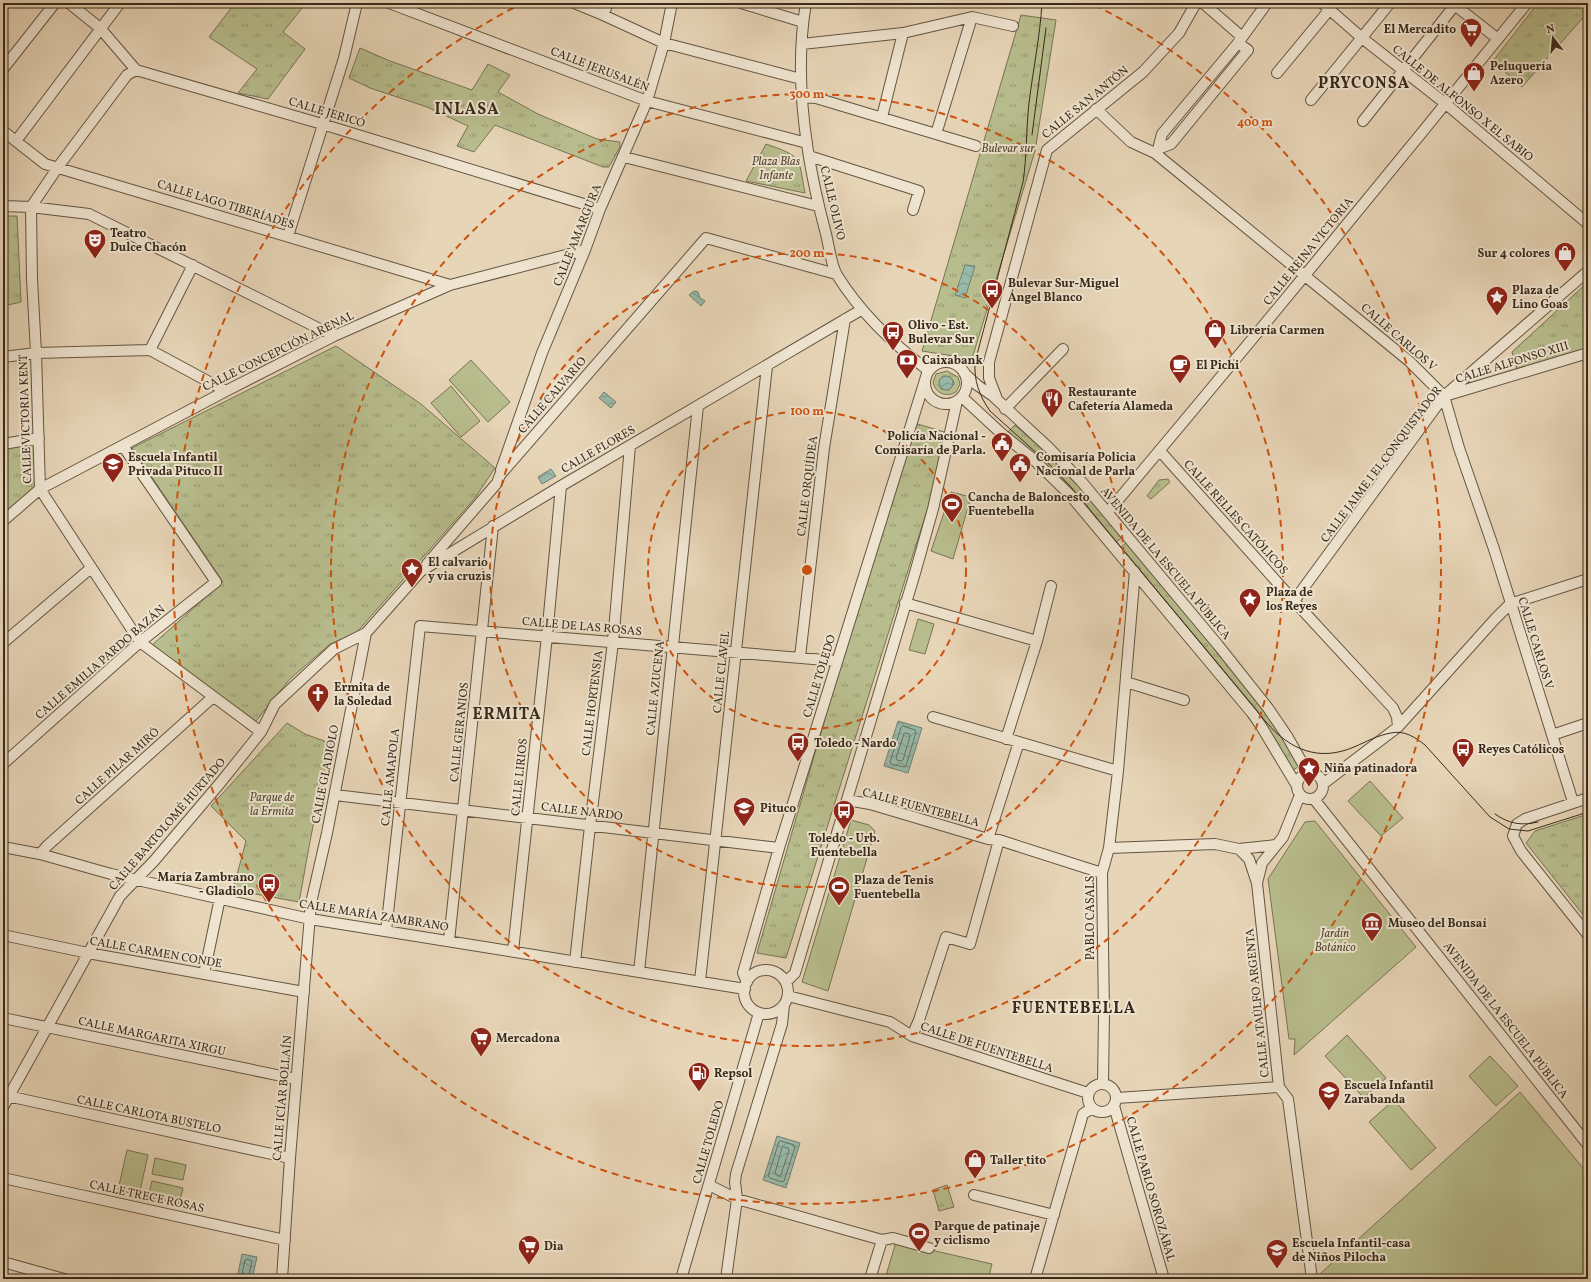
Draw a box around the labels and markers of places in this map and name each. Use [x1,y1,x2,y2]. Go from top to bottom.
supermarket icon: El Mercadito [1458,16,1484,49]
place label: El Mercadito [1384,22,1456,38]
place label: Peluquería Azero [1490,59,1553,89]
shop icon: Peluquería Azero [1461,60,1487,93]
place label: Teatro Dulce Chacón [110,226,187,256]
theatre icon: Teatro Dulce Chacón [82,227,108,260]
shop icon: Sur 4 colores [1552,240,1578,273]
place label: Sur 4 colores [1478,246,1550,262]
place label: Bulevar Sur-Miguel Ángel Blanco [1008,276,1119,306]
bus stop icon: Bulevar Sur-Miguel Ángel Blanco [979,277,1005,310]
place label: Plaza de Lino Goas [1512,283,1568,313]
place icon: Plaza de Lino Goas [1484,284,1510,317]
shop icon: Librería Carmen [1202,317,1228,350]
place label: Olivo - Est. Bulevar Sur [908,318,975,348]
bus stop icon: Olivo - Est. Bulevar Sur [880,319,906,352]
place label: Librería Carmen [1230,323,1325,339]
bank icon: Caixabank [894,347,920,380]
cafe icon: El Pichi [1167,352,1193,385]
place label: Caixabank [922,353,984,369]
place label: El Pichi [1196,358,1239,374]
place label: Restaurante Cafetería Alameda [1068,385,1174,415]
restaurant icon: Restaurante Cafetería Alameda [1039,386,1065,419]
place label: Policía Nacional - Comisaría de Parla. [875,429,986,459]
public building icon: Policía Nacional - Comisaría de Parla. [989,430,1015,463]
place label: Escuela Infantil Privada Pituco II [128,450,223,480]
place label: Comisaría Policia Nacional de Parla [1036,450,1137,480]
school or university icon: Escuela Infantil Privada Pituco II [100,451,126,484]
public building icon: Comisaría Policia Nacional de Parla [1007,451,1033,484]
place label: Cancha de Baloncesto Fuentebella [968,490,1090,520]
sports icon: Cancha de Baloncesto Fuentebella [939,491,965,524]
place label: El calvario y via cruzis [428,555,492,585]
place icon: El calvario y via cruzis [399,556,425,589]
centre of rings [800,563,814,577]
place label: Plaza de los Reyes [1266,585,1318,615]
place icon: Plaza de los Reyes [1237,586,1263,619]
place label: Ermita de la Soledad [334,680,393,710]
church icon: Ermita de la Soledad [305,681,331,714]
bus stop icon: Toledo - Nardo [785,730,811,763]
place label: Toledo - Nardo [814,736,897,752]
bus stop icon: Reyes Católicos [1450,736,1476,769]
place label: Reyes Católicos [1478,742,1565,758]
place icon: Niña patinadora [1296,755,1322,788]
place label: Niña patinadora [1324,761,1418,777]
school or university icon: Pituco [731,795,757,828]
bus stop icon: Toledo - Urb. Fuentebella [831,798,857,831]
place label: Pituco [760,801,796,817]
place label: Toledo - Urb. Fuentebella [808,831,880,861]
place label: María Zambrano - Gladiolo [158,870,254,900]
bus stop icon: María Zambrano - Gladiolo [256,871,282,904]
place label: Plaza de Tenis Fuentebella [854,873,934,903]
sports icon: Plaza de Tenis Fuentebella [826,874,852,907]
museum icon: Museo del Bonsaí [1359,910,1385,943]
place label: Museo del Bonsaí [1388,916,1487,932]
supermarket icon: Mercadona [468,1025,494,1058]
place label: Mercadona [496,1031,560,1047]
fuel station icon: Repsol [686,1060,712,1093]
place label: Repsol [714,1066,752,1082]
place label: Escuela Infantil Zarabanda [1344,1078,1434,1108]
school or university icon: Escuela Infantil Zarabanda [1316,1079,1342,1112]
shop icon: Taller tito [962,1147,988,1180]
place label: Taller tito [990,1153,1046,1169]
place label: Parque de patinaje y ciclismo [934,1219,1040,1249]
sports icon: Parque de patinaje y ciclismo [906,1220,932,1253]
supermarket icon: Dia [516,1233,542,1266]
place label: Escuela Infantil-casa de Niños Pilocha [1292,1236,1411,1266]
school or university icon: Escuela Infantil-casa de Niños Pilocha [1264,1237,1290,1270]
place label: Dia [544,1239,564,1255]

